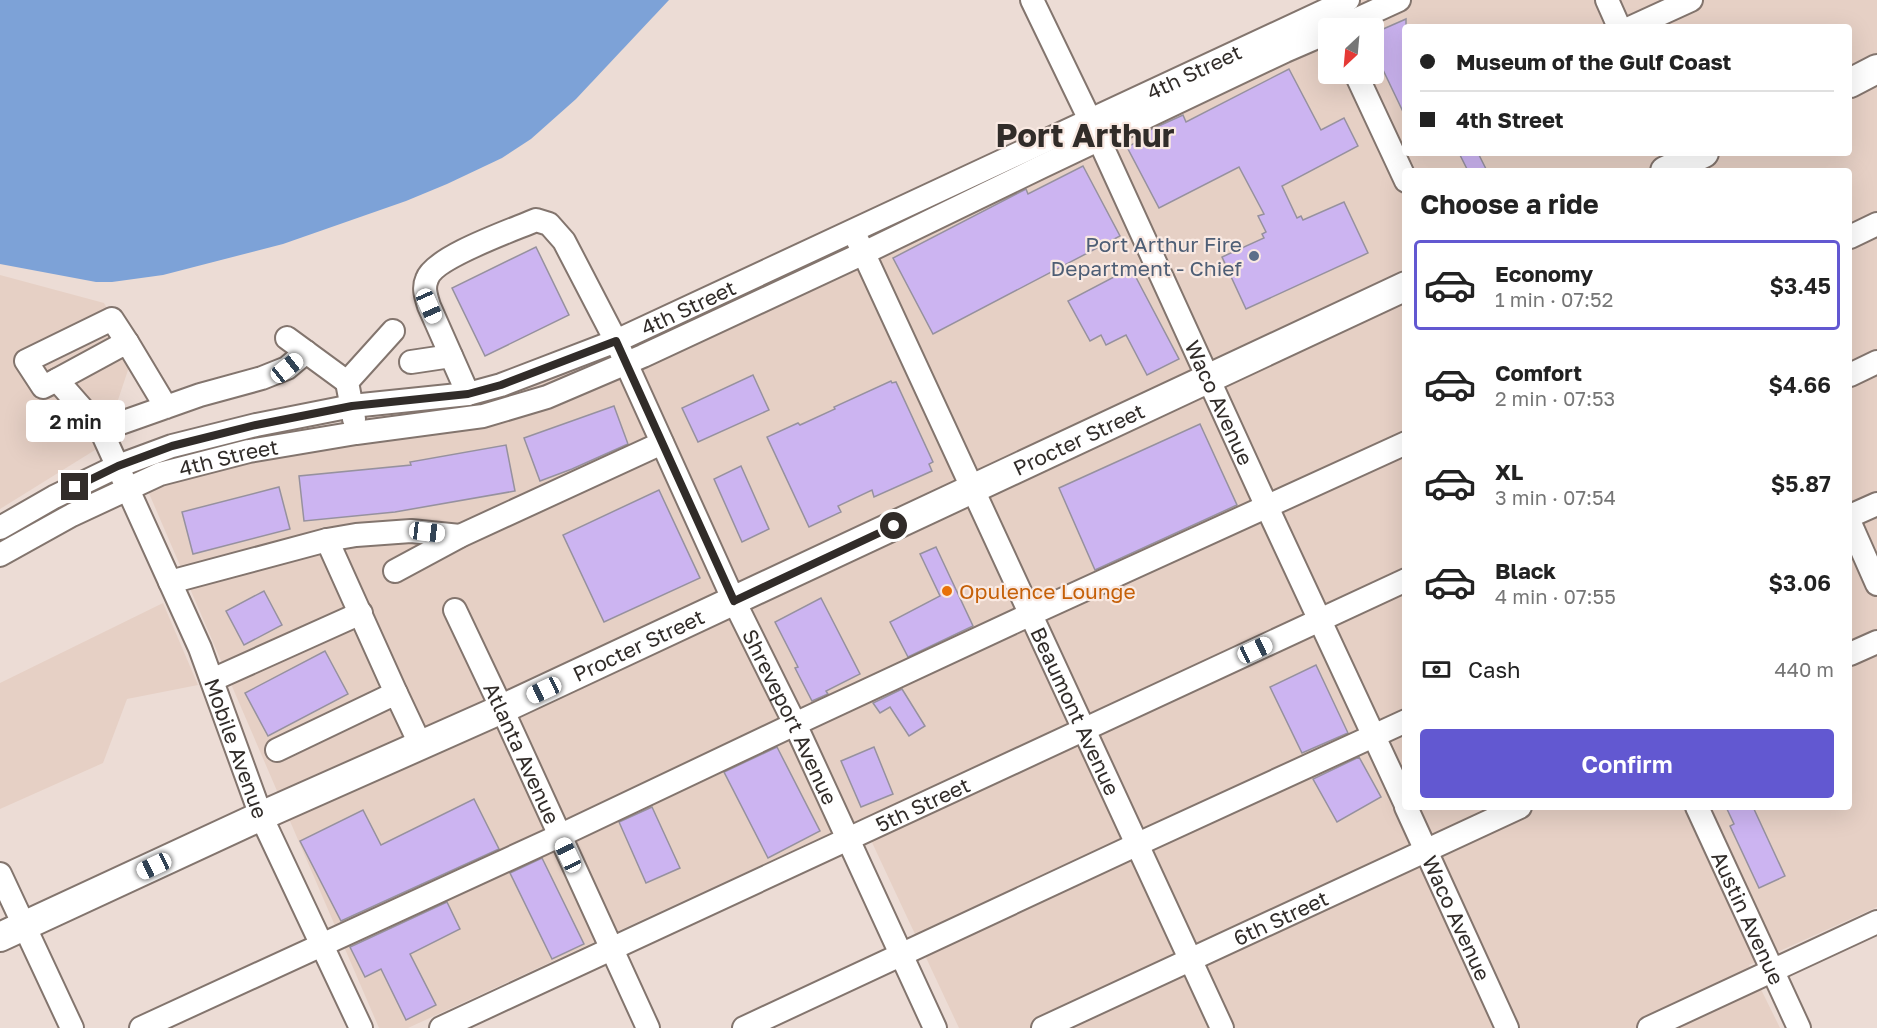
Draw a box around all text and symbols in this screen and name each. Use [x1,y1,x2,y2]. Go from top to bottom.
north arrow [1318,18,1384,84]
map controls [1318,18,1384,84]
street label: 4th Street [1142,39,1246,105]
text: Museum of the Gulf Coast [1456,48,1731,75]
text: 4th Street [1456,106,1564,133]
district label: Port Arthur [995,115,1175,154]
text: Choose a ride [1420,188,1599,220]
place label: Port Arthur Fire Department - Chief [1051,231,1242,281]
marker: Port Arthur Fire Department - Chief [1247,249,1261,263]
icon: car [1423,258,1477,312]
text: Economy [1495,260,1593,287]
text: $3.45 [1769,272,1831,299]
street label: 4th Street [637,274,740,341]
car [413,286,445,326]
text: 1 min · 07:52 [1495,287,1613,311]
street label: Waco Avenue [1179,336,1259,469]
car [267,350,307,386]
icon: car [1423,357,1477,411]
text: Comfort [1495,359,1582,386]
text: $4.66 [1768,371,1831,398]
text: 2 min · 07:53 [1495,386,1615,410]
street label: Procter Street [1009,397,1148,481]
callout: 2 min [26,400,124,442]
text: 2 min [50,409,102,433]
street label: 4th Street [176,433,280,482]
icon: car [1423,456,1477,510]
text: XL [1495,458,1523,485]
text: $5.87 [1771,470,1831,497]
route end [61,473,88,500]
text: 3 min · 07:54 [1495,485,1616,509]
route start [880,512,907,539]
car [408,521,446,543]
icon: car [1423,555,1477,609]
text: Black [1495,557,1556,584]
text: $3.06 [1769,569,1831,596]
place label: Opulence Lounge [959,578,1136,604]
marker: Opulence Lounge [940,584,954,598]
text: 4 min · 07:55 [1495,584,1616,608]
street label: Procter Street [569,603,708,687]
street label: Beaumont Avenue [1025,623,1126,799]
street label: Shreveport Avenue [737,625,843,809]
car [1235,634,1275,666]
icon: cash [1420,653,1453,686]
text: Cash [1468,656,1521,683]
text: 440 m [1775,657,1834,681]
street label: Mobile Avenue [199,674,274,822]
car [524,674,564,706]
street label: Atlanta Avenue [478,678,566,828]
button: Confirm [1420,729,1834,798]
street label: 5th Street [871,771,974,837]
car [552,835,584,875]
street label: Austin Avenue [1706,847,1790,989]
car [134,850,174,882]
street label: Waco Avenue [1417,851,1497,985]
street label: 6th Street [1229,885,1332,951]

